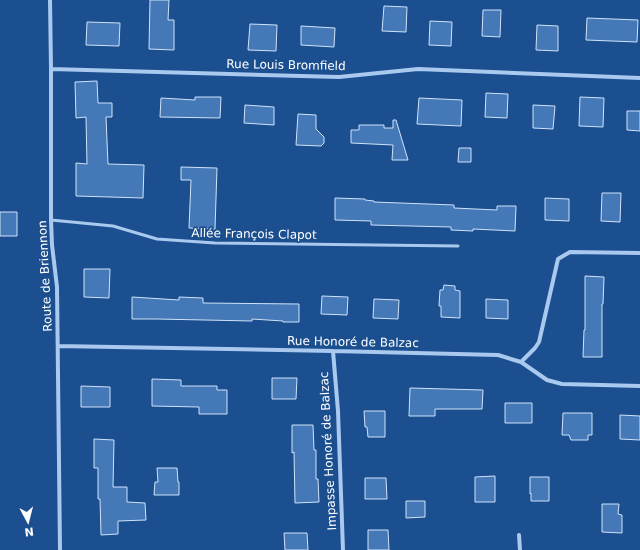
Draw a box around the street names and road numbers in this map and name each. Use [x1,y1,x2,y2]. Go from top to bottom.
street label: Rue Louis Bromfield [226,57,346,73]
street label: Route de Briennon [35,220,55,332]
street label: Allée François Clapot [191,226,317,242]
street label: Rue Honoré de Balzac [287,334,419,350]
street label: Impasse Honoré de Balzac [317,371,339,531]

